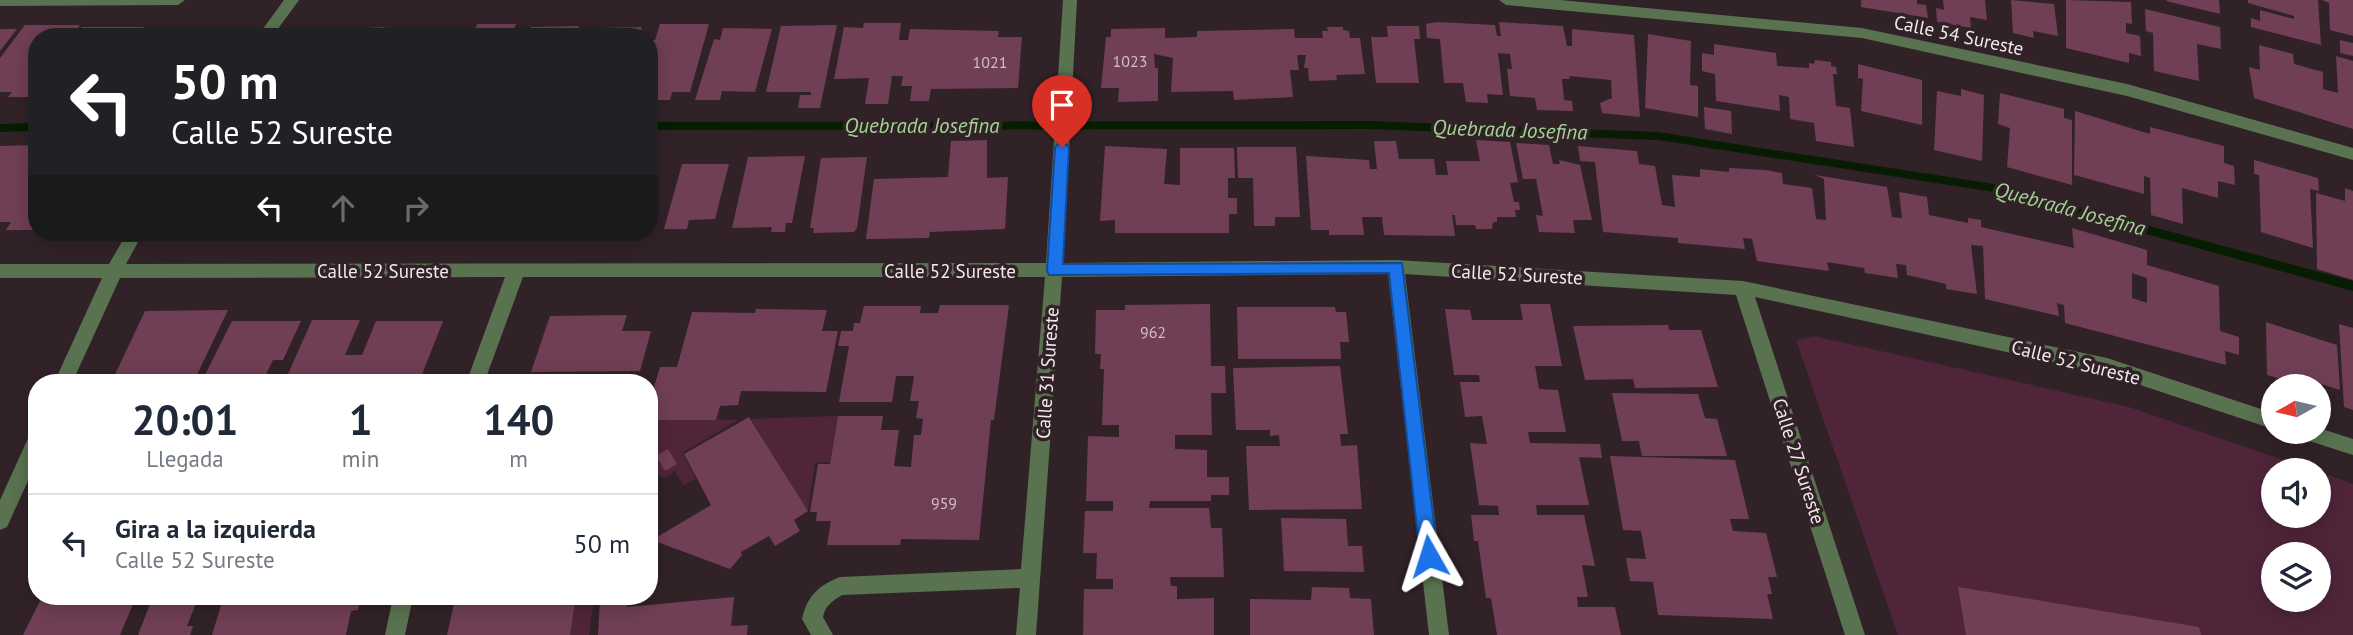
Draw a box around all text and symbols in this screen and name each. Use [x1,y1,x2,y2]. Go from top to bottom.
street label: Calle 54 Sureste [1892,10,2026,60]
text: 50 m [171,49,278,113]
house number: 1023 [1113,51,1147,71]
house number: 1021 [973,52,1007,72]
icon: left [56,56,147,147]
pin [1032,75,1092,147]
icon: arrive [1043,86,1081,124]
text: Calle 52 Sureste [171,111,393,153]
water label: Quebrada Josefina [844,112,1000,139]
water label: Quebrada Josefina [1432,113,1589,146]
water label: Quebrada Josefina [1992,175,2149,242]
icon: left [251,189,289,227]
icon: ahead [324,189,362,227]
icon: right [397,189,435,227]
street label: Calle 52 Sureste [317,259,449,283]
street label: Calle 52 Sureste [884,259,1016,283]
street label: Calle 52 Sureste [1451,259,1583,289]
street label: Calle 31 Sureste [1030,306,1064,440]
house number: 962 [1140,322,1166,342]
street label: Calle 52 Sureste [2009,334,2143,390]
north arrow [2261,374,2331,444]
map controls [2261,374,2331,612]
text: 20:01 [132,392,238,447]
text: 1 [349,392,372,447]
text: 140 [483,392,554,447]
street label: Calle 27 Sureste [1767,395,1831,527]
text: Llegada [146,444,224,473]
text: min [342,444,379,473]
text: m [509,444,528,473]
button: sound [2261,458,2331,528]
house number: 959 [931,493,957,513]
text: Gira a la izquierda [115,512,316,545]
position arrow [1392,519,1466,593]
icon: left [56,524,94,562]
text: 50 m [574,527,630,560]
button: layers [2261,542,2331,612]
text: Calle 52 Sureste [115,545,275,574]

